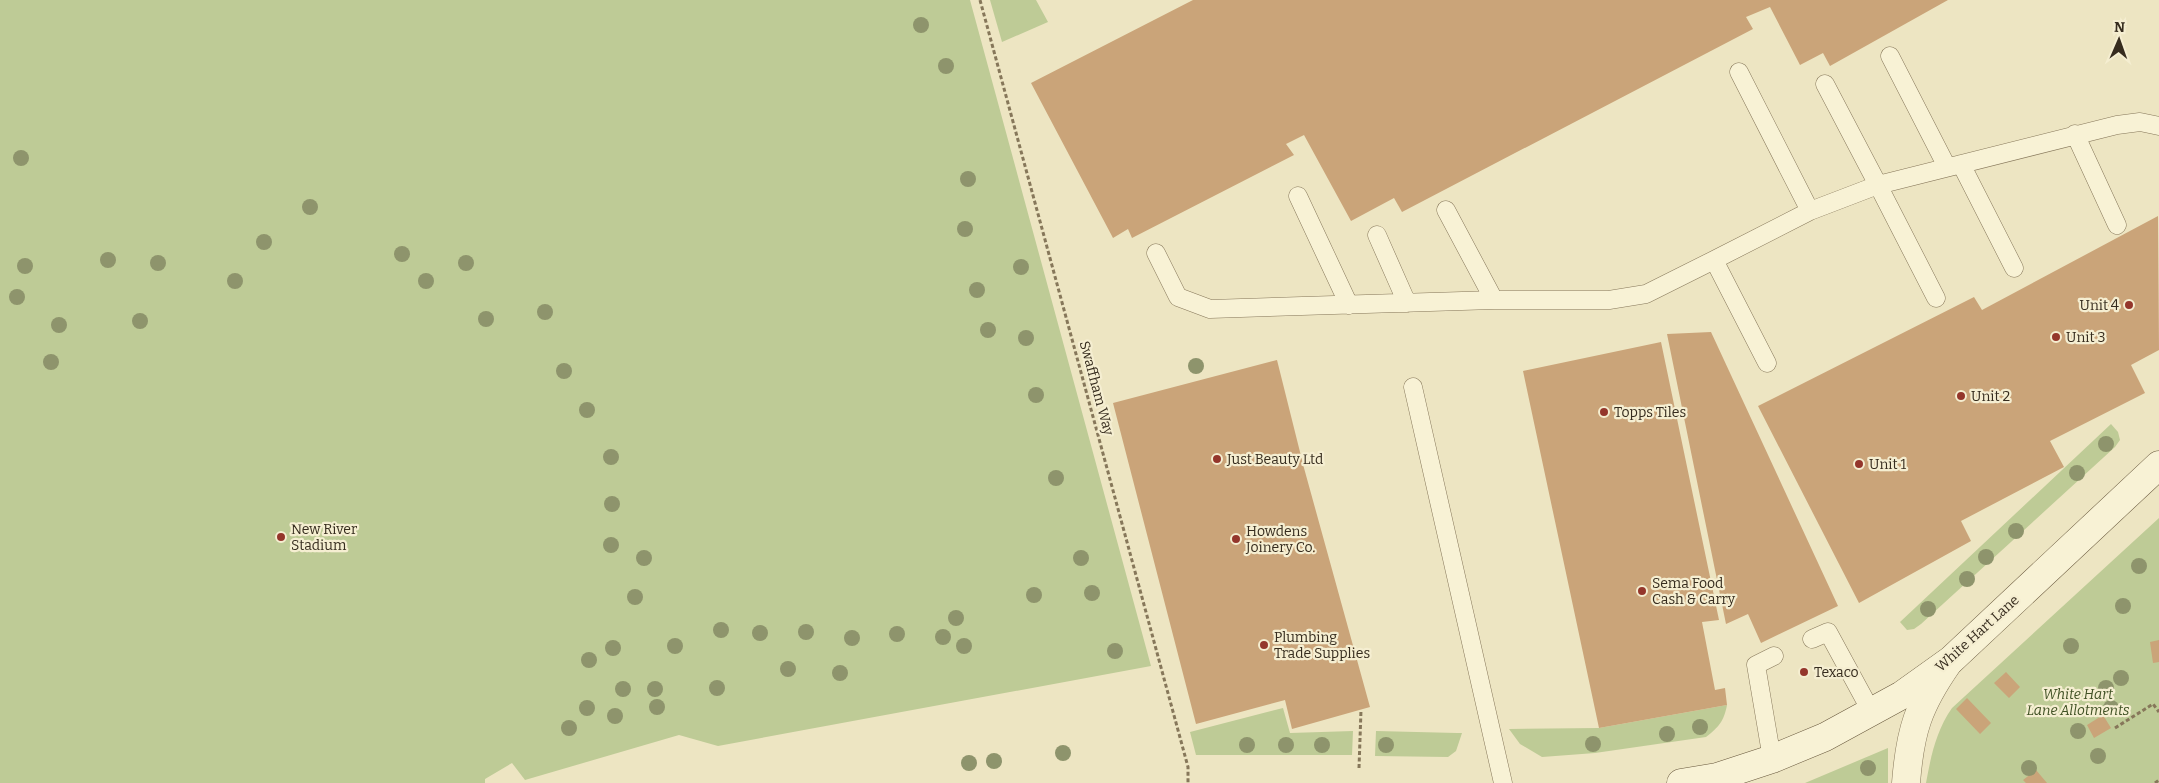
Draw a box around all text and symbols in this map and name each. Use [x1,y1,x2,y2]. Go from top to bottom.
north arrow [2094,15,2144,65]
text: N [2114,19,2125,36]
place label: Unit 4 [2079,297,2119,314]
marker: Unit 4 [2123,299,2135,311]
place label: Unit 3 [2066,329,2105,346]
marker: Unit 3 [2050,331,2062,343]
street label: Swaffham Way [1076,339,1117,438]
place label: Unit 2 [1971,388,2010,405]
marker: Unit 2 [1955,390,1967,402]
place label: Topps Tiles [1614,404,1686,421]
marker: Topps Tiles [1598,406,1610,418]
place label: Just Beauty Ltd [1226,451,1323,468]
marker: Just Beauty Ltd [1211,453,1223,465]
place label: Unit 1 [1869,456,1906,473]
marker: Unit 1 [1853,458,1865,470]
place label: New River Stadium [291,521,357,554]
place label: Howdens Joinery Co. [1245,523,1315,556]
marker: New River Stadium [275,531,287,543]
marker: Howdens Joinery Co. [1230,533,1242,545]
place label: Sema Food Cash & Carry [1652,575,1736,608]
marker: Sema Food Cash & Carry [1636,585,1648,597]
street label: White Hart Lane [1932,591,2023,675]
place label: Plumbing Trade Supplies [1274,629,1370,662]
marker: Plumbing Trade Supplies [1258,639,1270,651]
place label: Texaco [1814,664,1859,681]
marker: Texaco [1798,666,1810,678]
park label: White Hart Lane Allotments [2027,686,2130,719]

